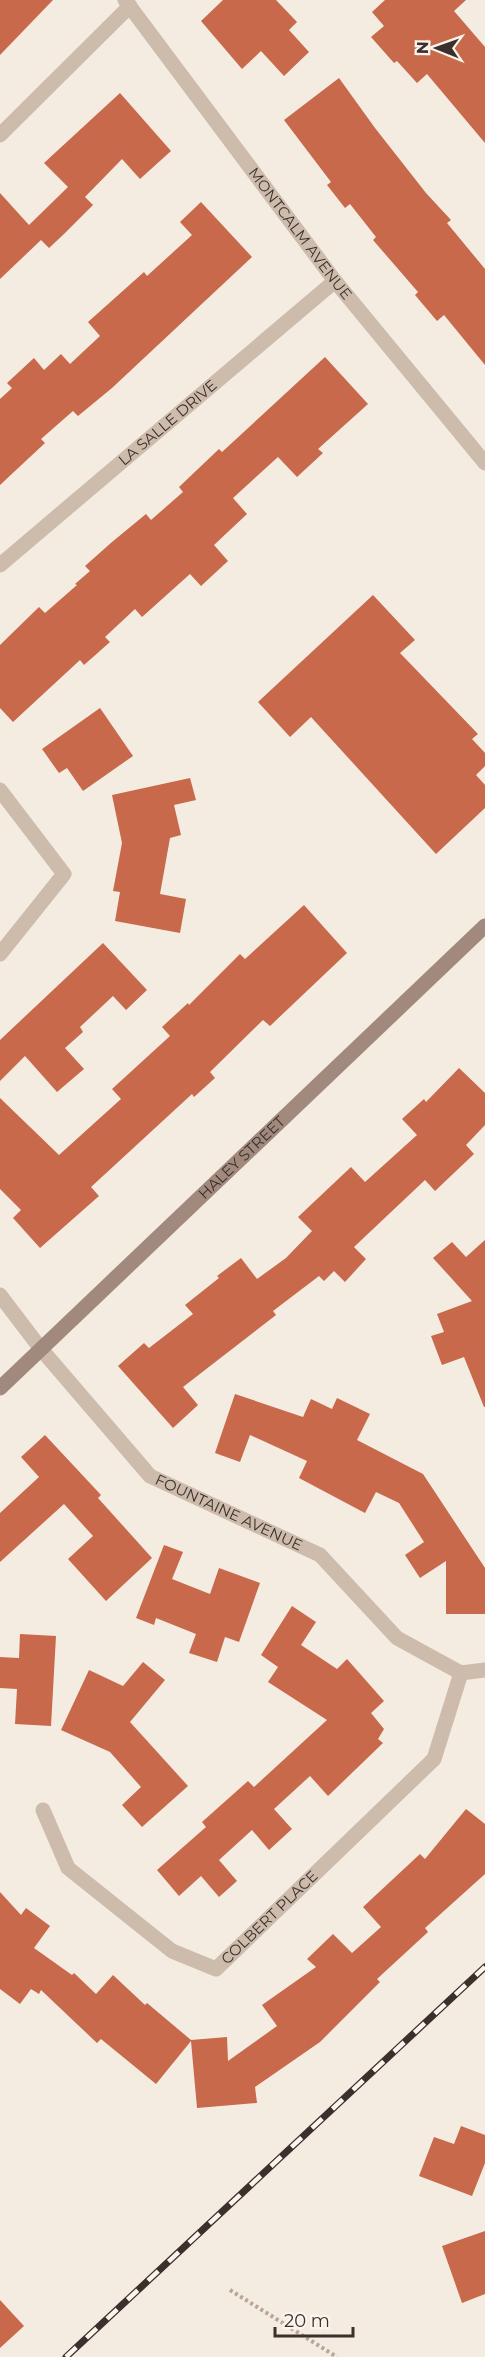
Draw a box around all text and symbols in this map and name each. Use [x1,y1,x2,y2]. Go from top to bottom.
north arrow [407,18,467,78]
text: N [413,41,432,54]
street label: MONTCALM AVENUE [245,164,356,303]
street label: LA SALLE DRIVE [114,375,221,469]
street label: HALEY STREET [194,1111,289,1203]
street label: FOUNTAINE AVENUE [152,1470,306,1555]
street label: COLBERT PLACE [217,1866,321,1968]
scale bar [275,2300,353,2338]
text: 20 m [284,2310,330,2332]

